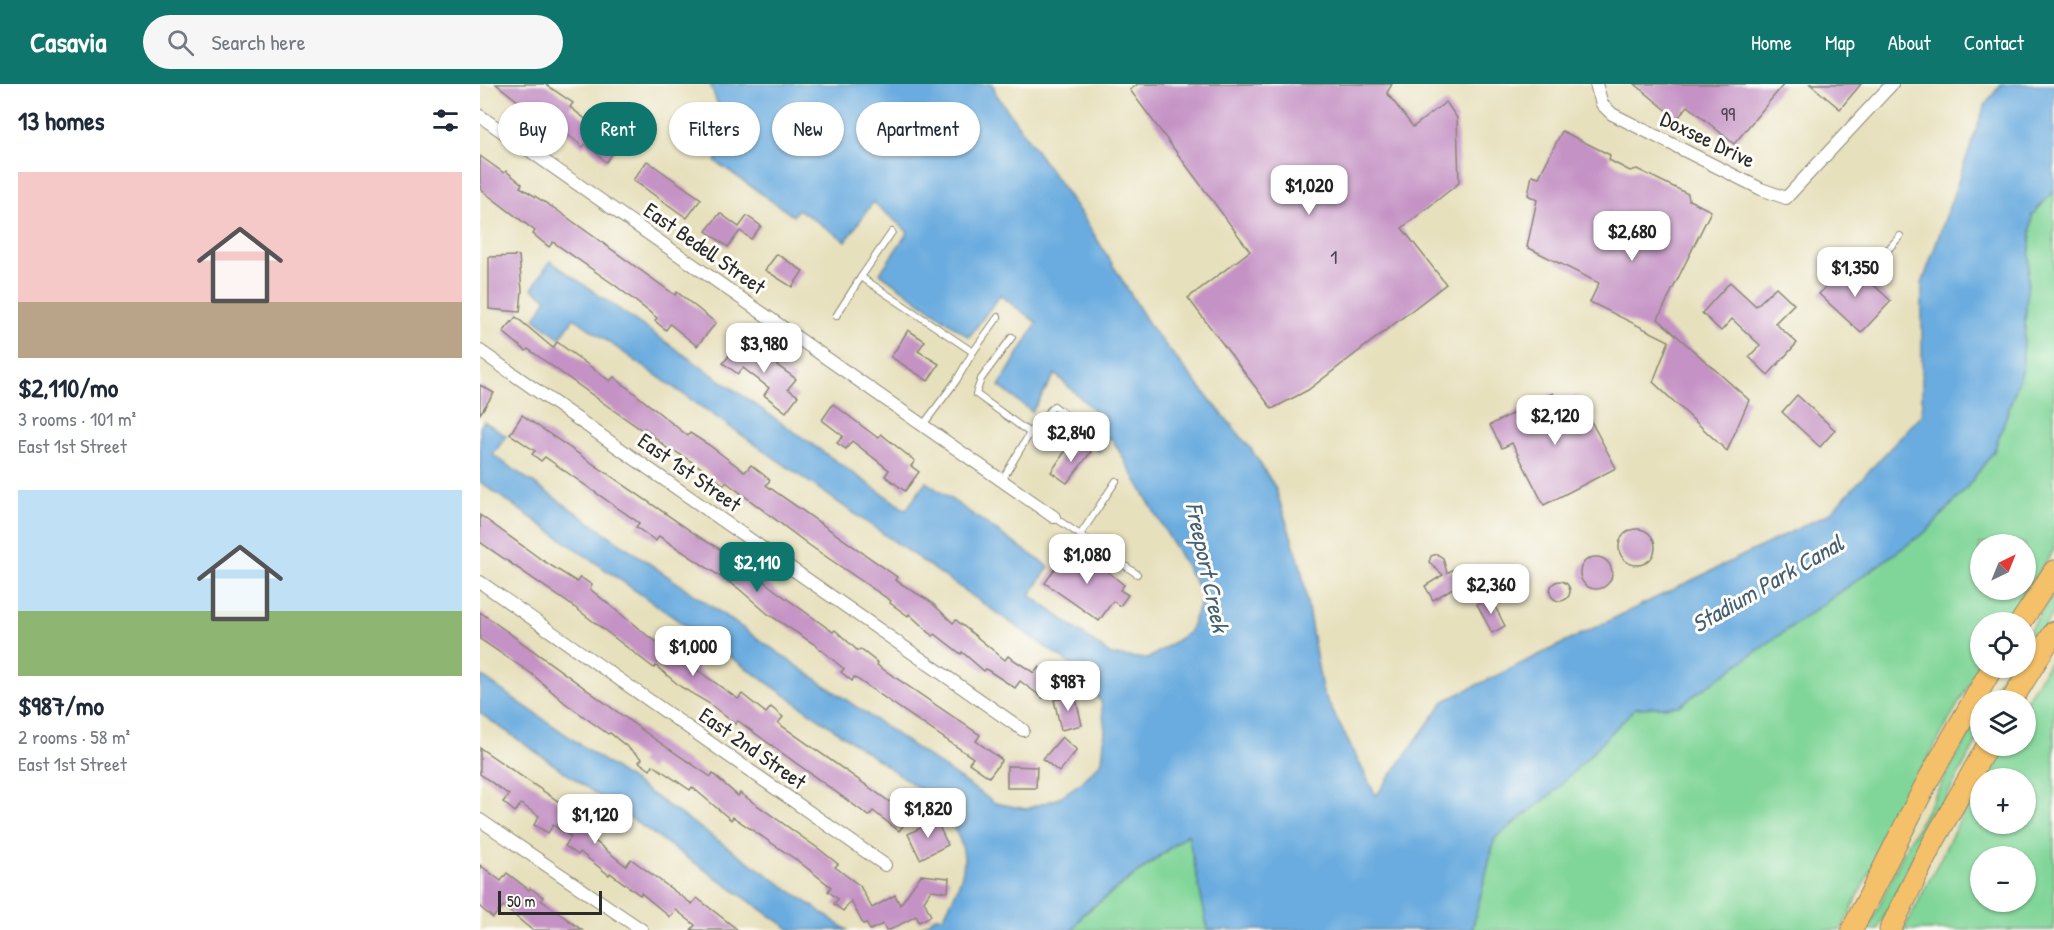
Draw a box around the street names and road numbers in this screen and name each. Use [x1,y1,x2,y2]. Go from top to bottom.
street label: Doxsee Drive [1656,103,1760,175]
street label: East Bedell Street [638,195,772,301]
street label: East 1st Street [632,425,748,519]
street label: East 2nd Street [693,700,813,796]

